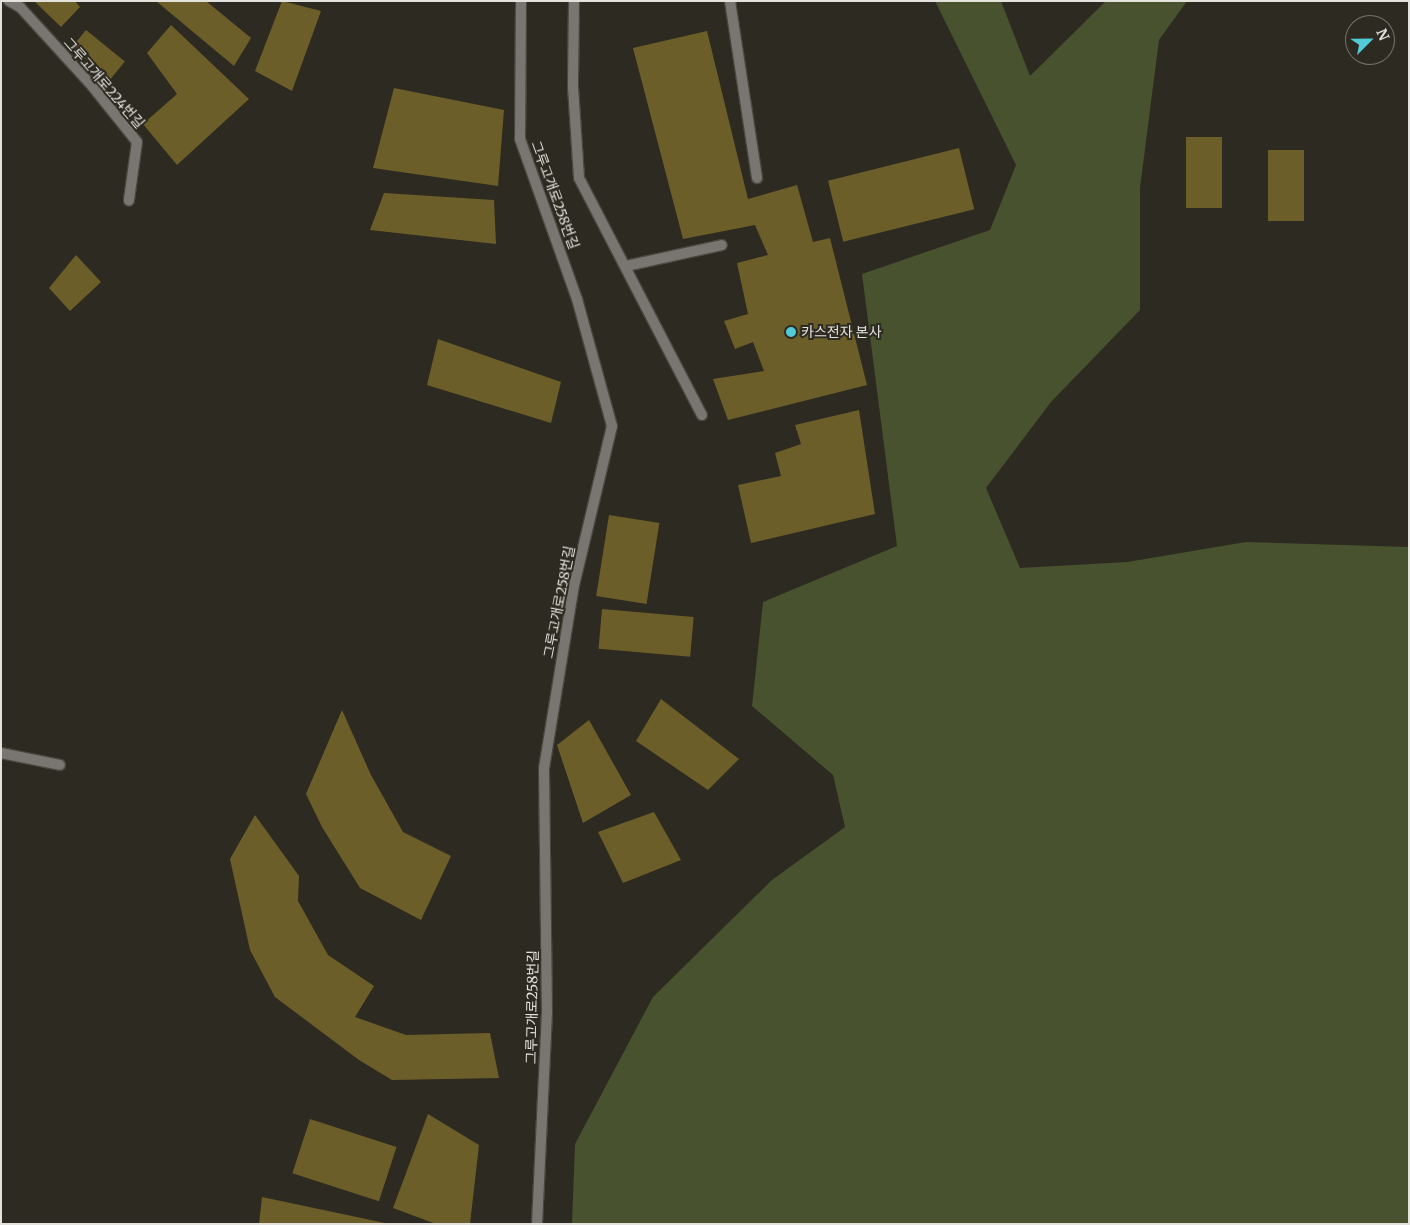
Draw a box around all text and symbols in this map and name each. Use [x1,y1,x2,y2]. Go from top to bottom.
north arrow [1345,15,1395,65]
text: N [1372,26,1393,43]
street label: 그루고개로224번길 [60,34,148,132]
street label: 그루고개로258번길 [528,138,582,252]
place label: 카스전자 본사 [801,324,882,340]
marker: 카스전자 본사 [785,326,797,338]
street label: 그루고개로258번길 [540,544,578,660]
street label: 그루고개로258번길 [523,950,541,1064]

